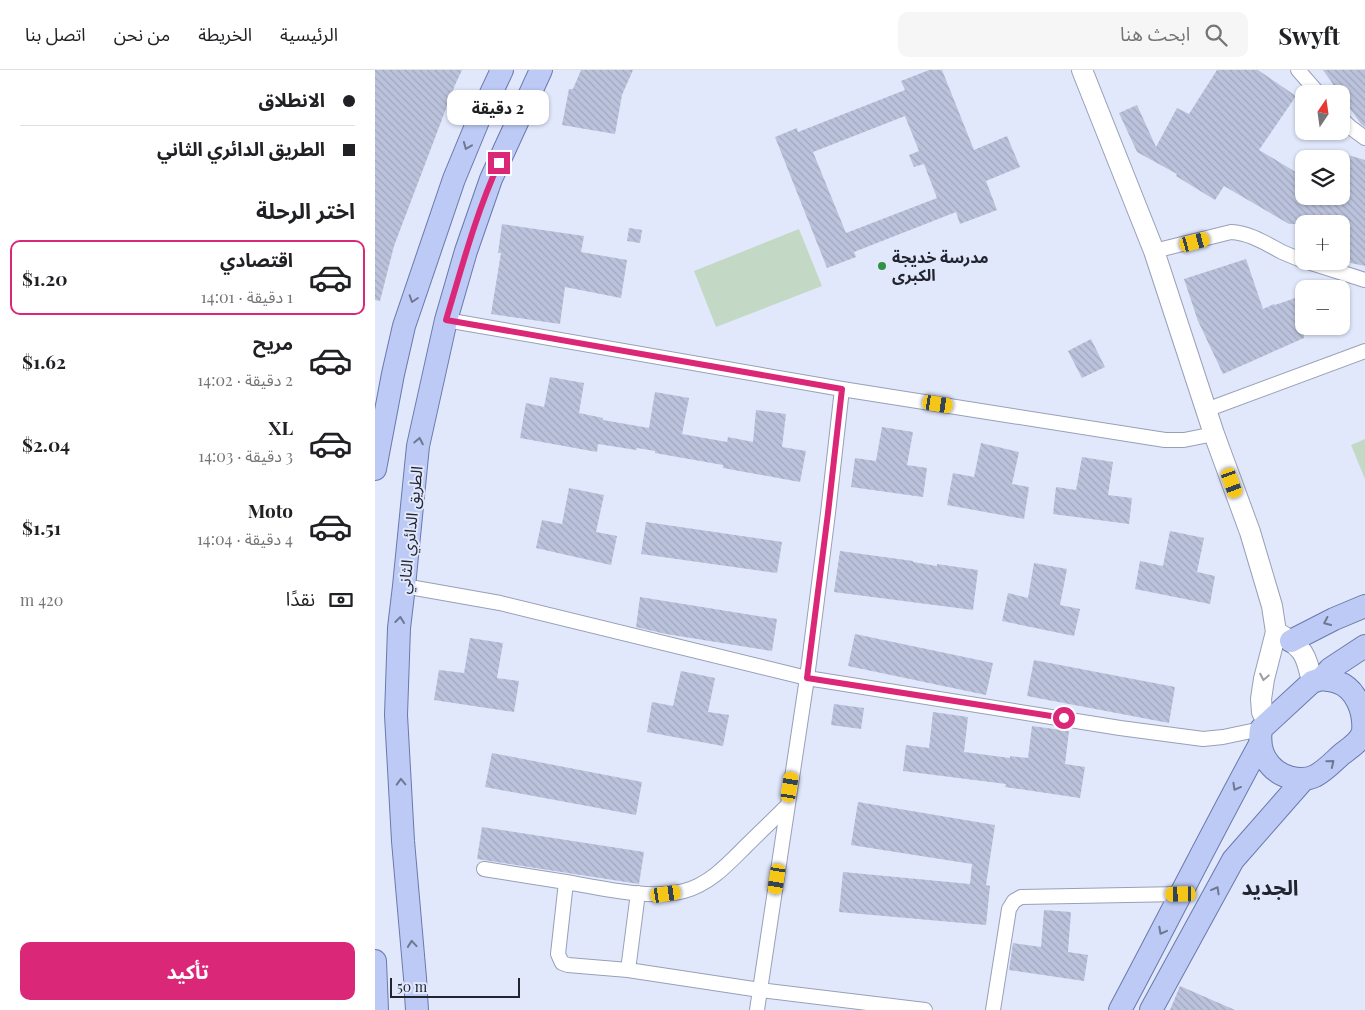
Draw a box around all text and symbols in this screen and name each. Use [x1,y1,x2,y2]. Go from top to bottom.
search box [898,12,1248,57]
text: Swyft [1278,19,1340,51]
text: ابحث هنا [1120,20,1190,46]
icon: search [1202,21,1230,49]
text: اتصل بنا [25,22,86,46]
text: من نحن [114,22,170,46]
text: الخريطة [198,22,252,46]
text: الرئيسية [280,22,338,46]
north arrow [1295,85,1350,140]
map controls [1295,85,1350,335]
text: الانطلاق [259,86,325,112]
callout: 2 دقيقة [448,91,550,126]
text: 2 دقيقة [472,97,524,118]
text: الطريق الدائري الثاني [157,135,325,161]
one-way arrow [463,141,474,150]
button: layers [1295,150,1350,205]
route end [488,152,510,174]
text: اختر الرحلة [256,195,355,225]
button: + [1295,215,1350,270]
car [1178,231,1211,253]
text: اقتصادي [220,246,293,272]
place label: مدرسة خديجة الكبرى [892,246,989,285]
icon: car [308,255,353,300]
marker: مدرسة خديجة الكبرى [876,260,888,272]
text: $1.20 [22,265,68,291]
button: − [1295,280,1350,335]
text: 1 دقيقة · 14:01 [201,286,293,307]
one-way arrow [409,295,419,303]
text: مريح [253,329,293,355]
icon: car [308,338,353,383]
text: $1.62 [22,348,66,374]
text: 2 دقيقة · 14:02 [197,369,293,390]
car [922,394,953,414]
text: XL [268,414,293,440]
icon: car [308,421,353,466]
text: $2.04 [22,431,70,457]
one-way arrow [414,436,424,445]
text: 3 دقيقة · 14:03 [198,445,293,466]
street label: الطريق الدائري الثاني [392,465,429,595]
car [1219,466,1244,500]
text: Moto [248,497,293,523]
icon: car [308,504,353,549]
text: $1.51 [22,514,61,540]
text: 4 دقيقة · 14:04 [197,528,293,549]
text: نقدًا [286,585,315,611]
icon: cash [327,586,355,614]
text: 420 m [20,589,63,610]
one-way arrow [394,615,405,623]
one-way arrow [1323,616,1332,626]
one-way arrow [1260,673,1270,682]
route start [1053,707,1075,729]
one-way arrow [1325,760,1334,768]
car [780,771,799,803]
one-way arrow [395,778,406,786]
one-way arrow [1233,782,1243,791]
car [767,863,786,895]
district label: الجديد [1241,872,1299,900]
car [650,884,681,904]
car [1165,886,1196,902]
one-way arrow [1210,887,1220,896]
one-way arrow [1158,926,1168,935]
one-way arrow [407,940,418,948]
button: تأكيد [20,942,355,1000]
scale bar [390,975,520,998]
text: 50 m [397,977,427,996]

